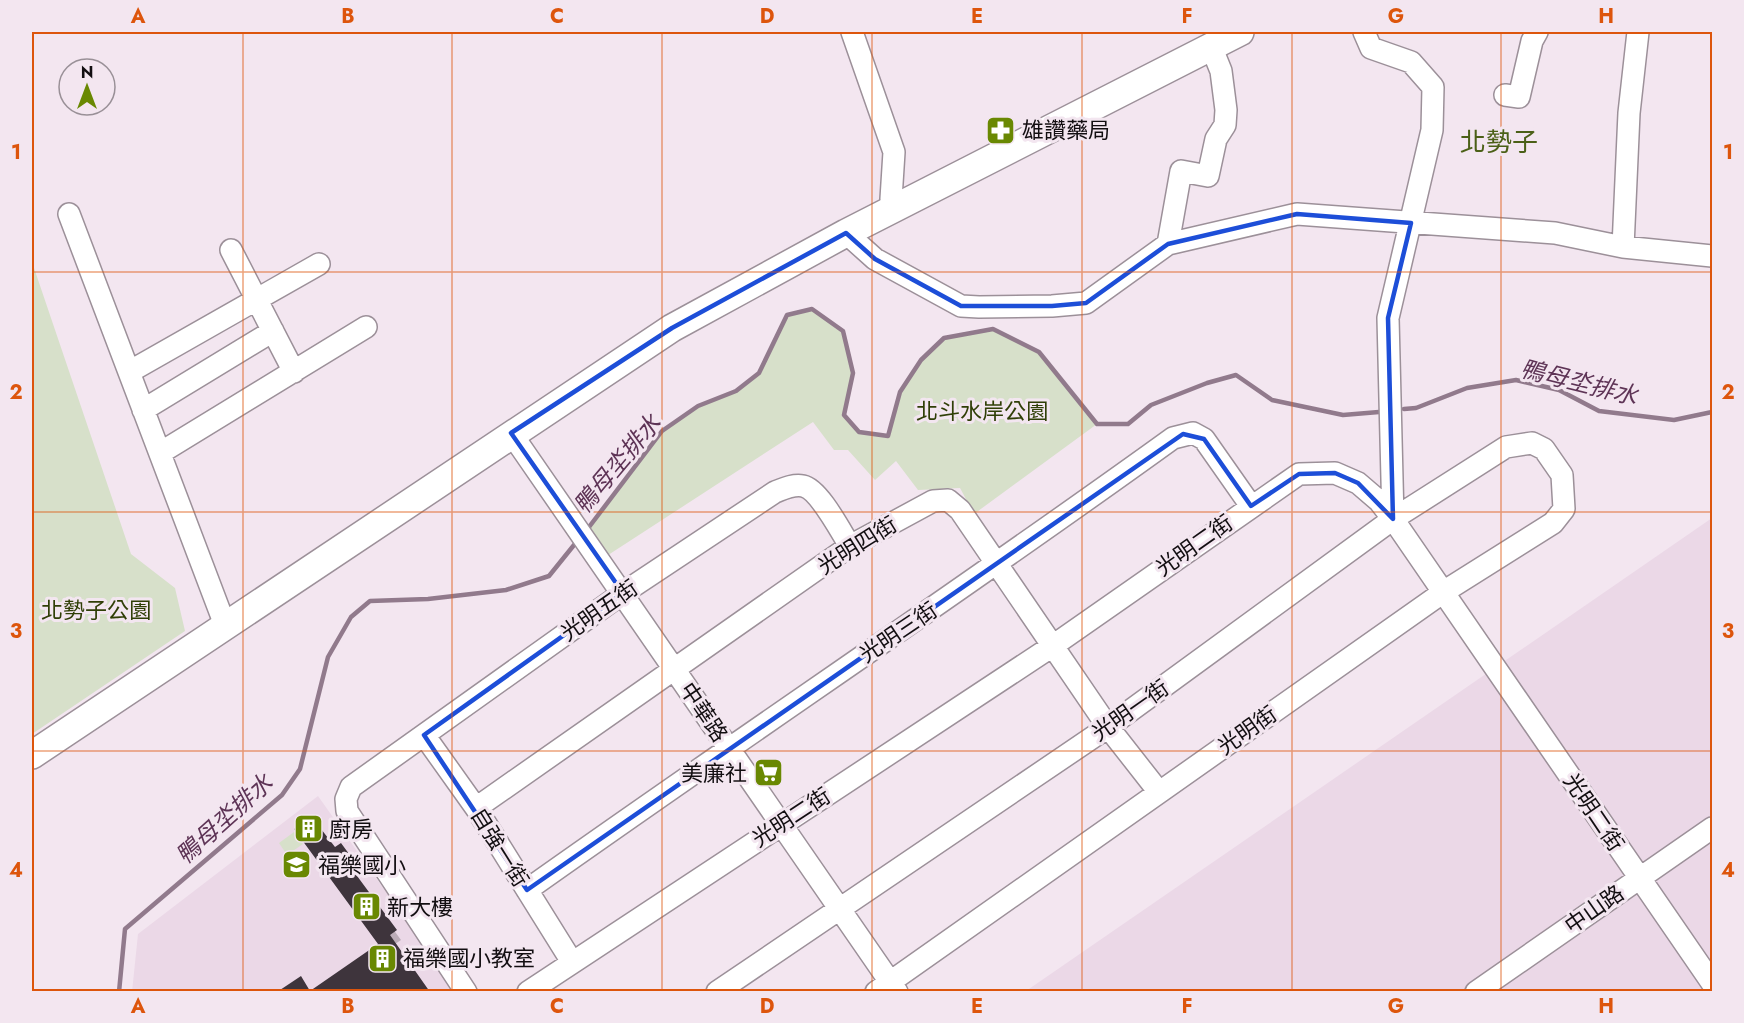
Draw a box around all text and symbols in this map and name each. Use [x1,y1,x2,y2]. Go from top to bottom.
text: A [130,2,146,31]
text: B [341,2,355,31]
text: C [550,2,564,31]
text: D [760,2,774,31]
text: E [971,2,983,31]
text: F [1181,2,1193,31]
text: G [1388,2,1404,31]
text: H [1598,2,1614,31]
north arrow [57,57,117,117]
text: N [81,61,93,84]
pharmacy icon: 雄讚藥局 [985,114,1017,146]
place label: 雄讚藥局 [1022,114,1110,146]
district label: 北勢子 [1460,123,1538,161]
text: 1 [11,138,21,167]
text: 1 [1723,138,1733,167]
water label: 鴨母坔排水 [1517,351,1642,414]
text: 2 [9,378,23,407]
text: 2 [1721,378,1735,407]
park label: 北斗水岸公園 [916,395,1048,427]
water label: 鴨母坔排水 [565,406,670,521]
street label: 光明二街 [1149,507,1239,583]
street label: 光明四街 [811,508,903,582]
street label: 光明五街 [554,572,644,648]
park label: 北勢子公園 [41,594,151,626]
street label: 光明三街 [853,594,943,670]
text: 3 [10,617,22,646]
text: 3 [1722,617,1734,646]
street label: 光明一街 [1085,672,1175,748]
street label: 中華路 [672,676,736,748]
street label: 光明街 [1211,698,1283,762]
place label: 美廉社 [681,757,747,789]
supermarket icon: 美廉社 [752,757,784,789]
water label: 鴨母坔排水 [168,765,281,872]
street label: 光明二街 [1556,767,1632,857]
street label: 光明二街 [745,780,837,854]
street label: 自強一街 [463,801,537,893]
building icon: 廚房 [292,813,324,845]
place label: 廚房 [329,813,373,845]
school or university icon: 福樂國小 [281,849,313,881]
place label: 福樂國小 [318,849,406,881]
text: 4 [9,856,23,885]
text: 4 [1721,856,1735,885]
street label: 中山路 [1558,877,1630,941]
building icon: 新大樓 [350,891,382,923]
place label: 新大樓 [387,891,453,923]
building icon: 福樂國小教室 [366,942,398,974]
place label: 福樂國小教室 [403,942,535,974]
text: A [130,992,146,1021]
text: B [341,992,355,1021]
text: C [550,992,564,1021]
text: D [760,992,774,1021]
text: E [971,992,983,1021]
text: F [1181,992,1193,1021]
text: G [1388,992,1404,1021]
text: H [1598,992,1614,1021]

